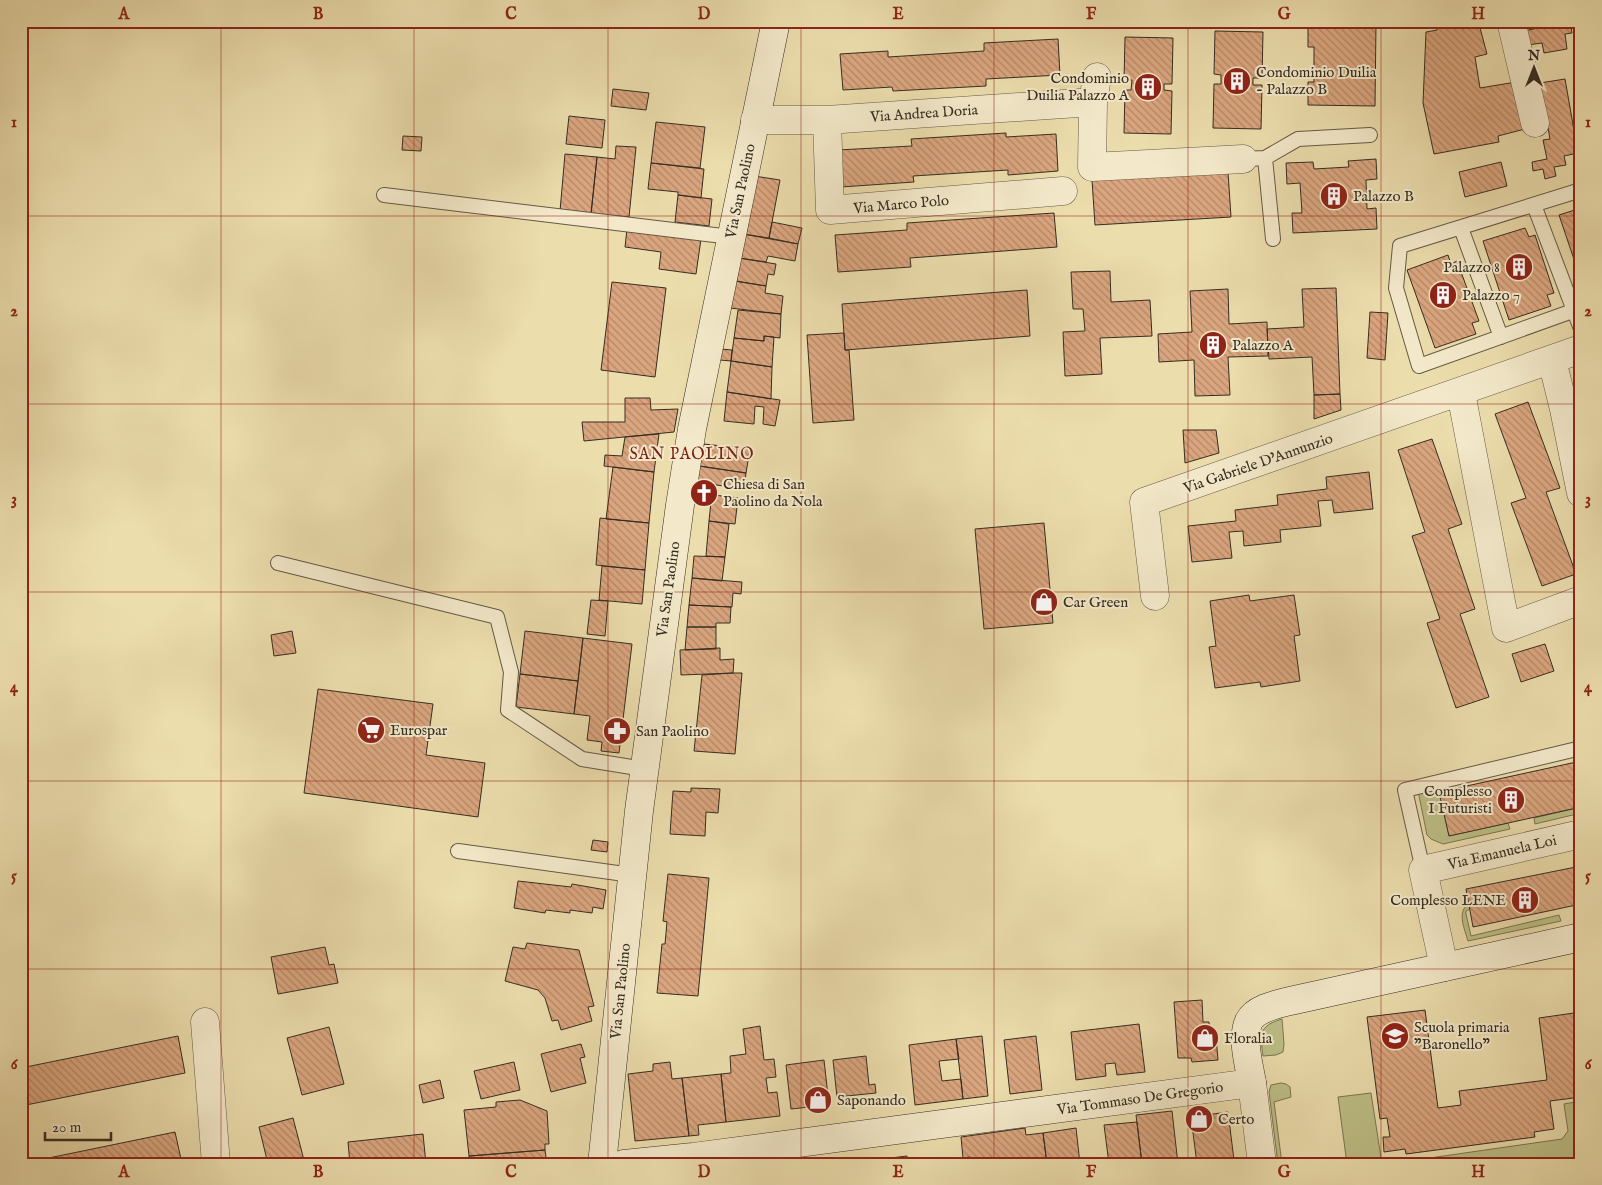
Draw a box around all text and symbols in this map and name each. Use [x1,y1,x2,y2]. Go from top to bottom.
text: A [118,5,131,25]
text: B [313,5,324,25]
text: C [505,5,517,25]
text: D [698,5,711,25]
text: E [892,5,904,25]
text: F [1086,5,1097,25]
text: G [1278,5,1291,25]
text: H [1471,5,1485,25]
north arrow [1510,42,1560,92]
text: N [1527,47,1540,65]
place label: Condominio Duilia - Palazzo B [1256,63,1377,99]
building icon: Condominio Duilia - Palazzo B [1222,66,1252,96]
place label: Condominio Duilia Palazzo A [1026,69,1130,105]
building icon: Condominio Duilia Palazzo A [1133,72,1163,102]
street label: Via Andrea Doria [869,100,979,127]
text: 1 [11,113,17,133]
text: 1 [1585,113,1591,133]
street label: Via San Paolino [721,142,760,241]
building icon: Palazzo B [1319,181,1349,211]
place label: Palazzo B [1353,187,1414,206]
street label: Via Marco Polo [851,191,950,218]
building icon: Palazzo 8 [1504,252,1534,282]
place label: Palazzo 8 [1443,258,1500,277]
building icon: Palazzo 7 [1428,280,1458,310]
place label: Palazzo 7 [1462,286,1520,305]
text: 2 [10,302,18,322]
text: 2 [1584,302,1592,322]
building icon: Palazzo A [1198,330,1228,360]
place label: Palazzo A [1232,336,1294,355]
street label: Via Gabriele D'Annunzio [1180,429,1335,498]
district label: SAN PAOLINO [629,445,755,465]
place label: Chiesa di San Paolino da Nola [723,475,823,511]
church icon: Chiesa di San Paolino da Nola [689,478,719,508]
text: 3 [11,490,17,510]
text: 3 [1585,490,1591,510]
street label: Via San Paolino [652,540,685,639]
shop icon: Car Green [1029,587,1059,617]
place label: Car Green [1063,593,1128,612]
text: 4 [10,678,19,698]
text: 4 [1584,678,1593,698]
supermarket icon: Eurospar [356,715,386,745]
pharmacy icon: San Paolino [602,716,632,746]
place label: Eurospar [390,721,448,740]
place label: San Paolino [636,722,709,741]
place label: Complesso I Futuristi [1424,782,1492,818]
building icon: Complesso I Futuristi [1496,785,1526,815]
street label: Via Emanuela Loi [1445,831,1558,874]
text: 5 [11,867,17,887]
text: 5 [1585,867,1591,887]
building icon: Complesso LENE [1510,885,1540,915]
place label: Complesso LENE [1390,891,1506,910]
street label: Via San Paolino [606,942,635,1041]
place label: Scuola primaria "Baronello" [1414,1018,1510,1054]
school or university icon: Scuola primaria "Baronello" [1380,1021,1410,1051]
shop icon: Floralia [1190,1023,1220,1053]
place label: Floralia [1224,1029,1273,1048]
text: 6 [11,1055,19,1075]
text: 6 [1585,1055,1593,1075]
street label: Via Tommaso De Gregorio [1055,1077,1224,1120]
shop icon: Saponando [803,1085,833,1115]
place label: Saponando [837,1091,906,1110]
shop icon: Certo [1184,1104,1214,1134]
scale bar [45,1110,111,1142]
place label: Certo [1218,1110,1254,1129]
text: 20 m [52,1118,82,1137]
text: A [118,1163,131,1183]
text: B [313,1163,324,1183]
text: C [505,1163,517,1183]
text: D [698,1163,711,1183]
text: E [892,1163,904,1183]
text: F [1086,1163,1097,1183]
text: G [1278,1163,1291,1183]
text: H [1471,1163,1485,1183]

